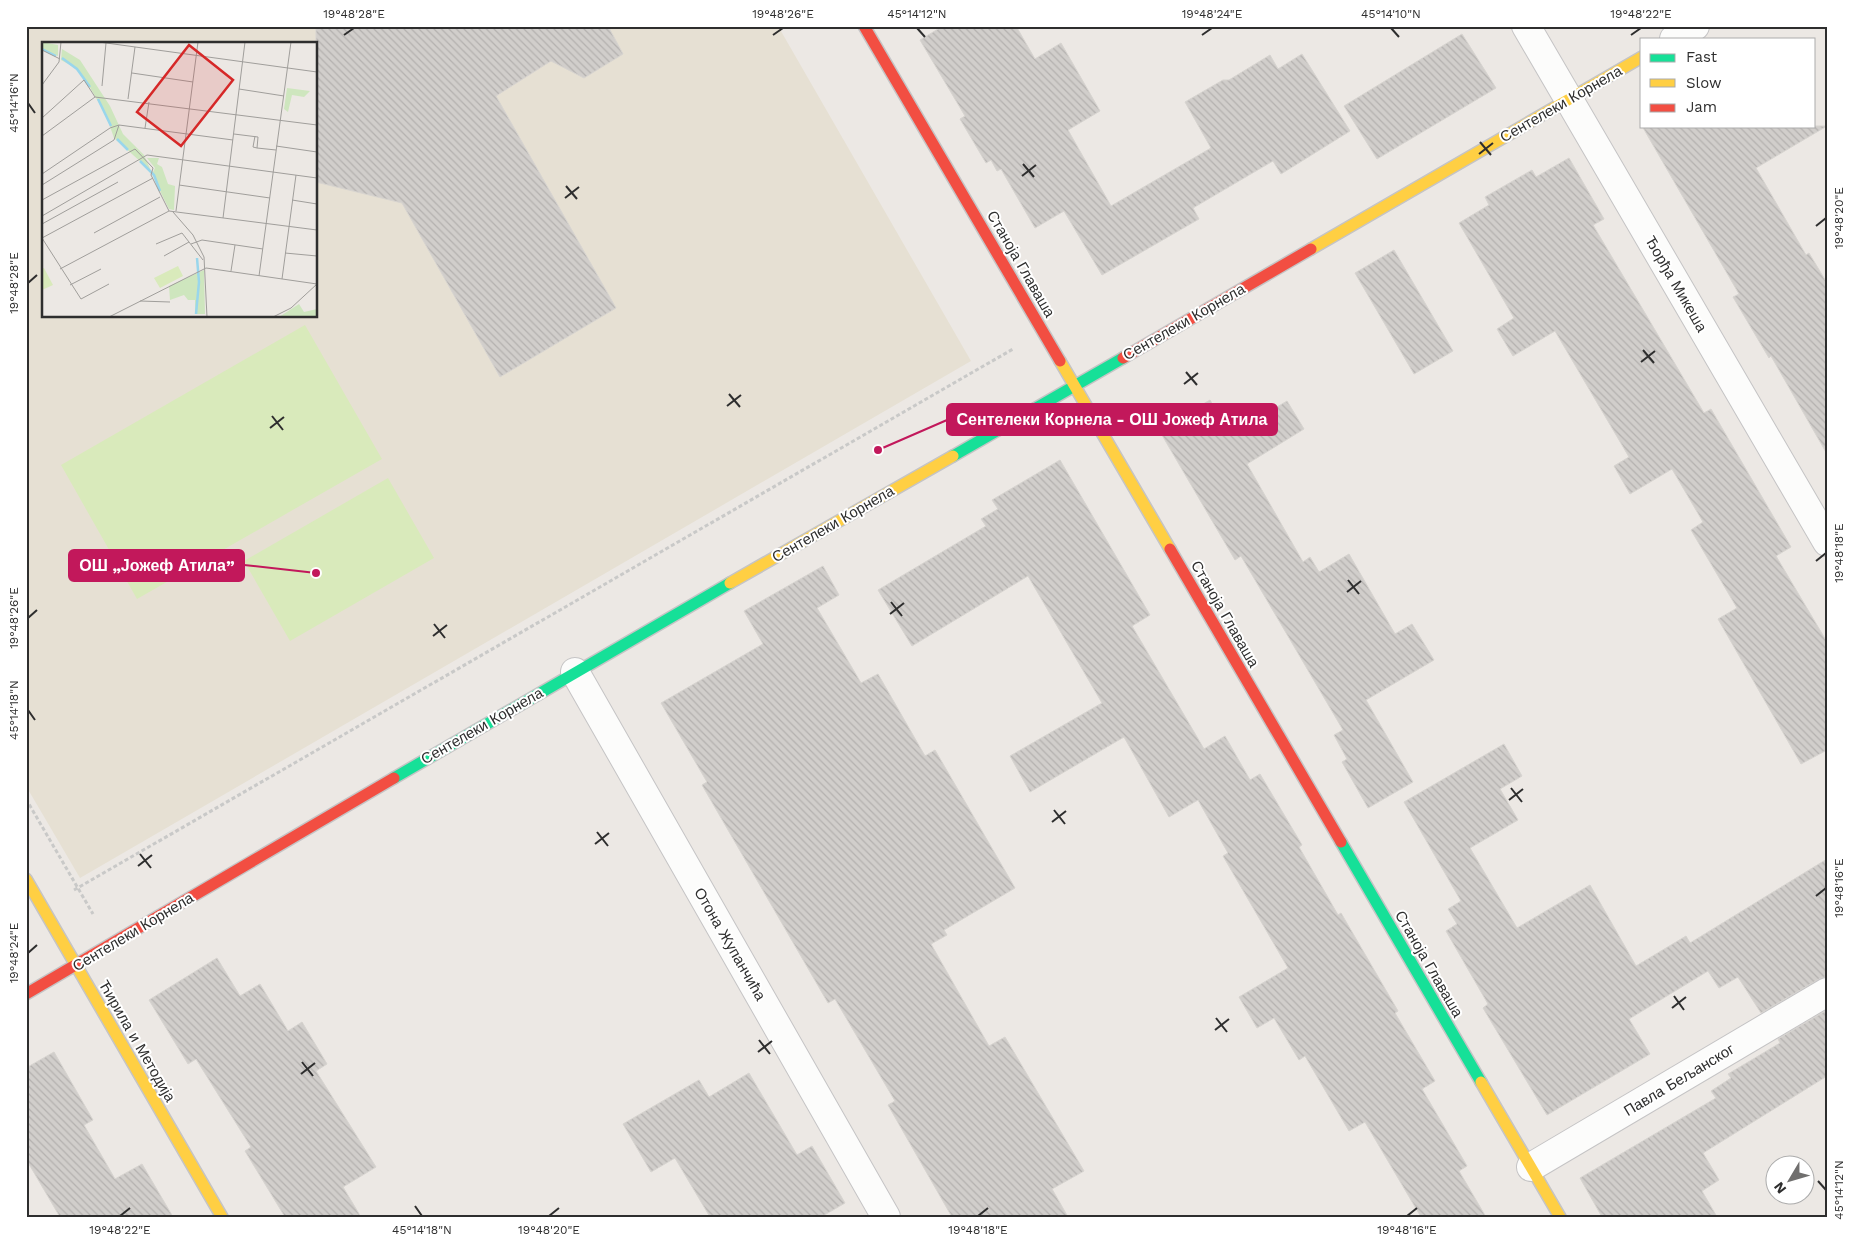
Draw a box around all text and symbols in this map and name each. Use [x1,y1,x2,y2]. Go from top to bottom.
text: 19°48'28"E [323,7,385,21]
text: 19°48'26"E [752,7,814,21]
text: 45°14'12"N [887,7,947,21]
text: 19°48'24"E [1182,7,1243,21]
text: 45°14'10"N [1361,7,1421,21]
text: 19°48'22"E [1610,7,1672,21]
legend [1640,38,1816,128]
inset map [42,42,318,318]
text: Fast [1686,48,1718,66]
street label: Сентелеки Корнела [1497,61,1626,146]
text: 45°14'16"N [7,73,21,133]
text: Slow [1686,74,1722,92]
text: Jam [1686,98,1717,116]
text: 19°48'20"E [1832,187,1846,249]
street label: Станоја Главаша [983,207,1059,321]
street label: Ђорђа Микеша [1641,233,1711,336]
text: 19°48'28"E [7,252,21,314]
street label: Сентелеки Корнела [1120,279,1249,364]
callout: Сентелеки Корнела - ОШ Јожеф Атила [947,404,1277,435]
text: Сентелеки Корнела - ОШ Јожеф Атила [957,410,1268,429]
street label: Сентелеки Корнела [769,481,898,566]
text: 19°48'18"E [1832,523,1846,583]
callout: ОШ „Јожеф Атила” [69,550,244,581]
text: ОШ „Јожеф Атила” [79,556,235,575]
street label: Станоја Главаша [1187,557,1263,671]
text: 19°48'26"E [7,587,21,649]
text: 45°14'18"N [7,680,21,740]
street label: Сентелеки Корнела [418,683,547,768]
text: 19°48'16"E [1832,858,1846,918]
street label: Отона Жупанчића [690,884,770,1004]
street label: Сентелеки Корнела [69,888,197,975]
street label: Станоја Главаша [1391,907,1467,1021]
text: 19°48'24"E [7,922,21,983]
street label: Ћирила и Методија [95,977,180,1106]
street label: Павла Бељанског [1621,1040,1738,1120]
north arrow [1766,1156,1816,1206]
text: 45°14'12"N [1832,1160,1846,1220]
text: N [1770,1179,1789,1197]
text: 19°48'22"E [89,1223,151,1237]
text: 45°14'18"N [392,1223,452,1237]
text: 19°48'20"E [518,1223,580,1237]
text: 19°48'18"E [948,1223,1008,1237]
text: 19°48'16"E [1377,1223,1437,1237]

